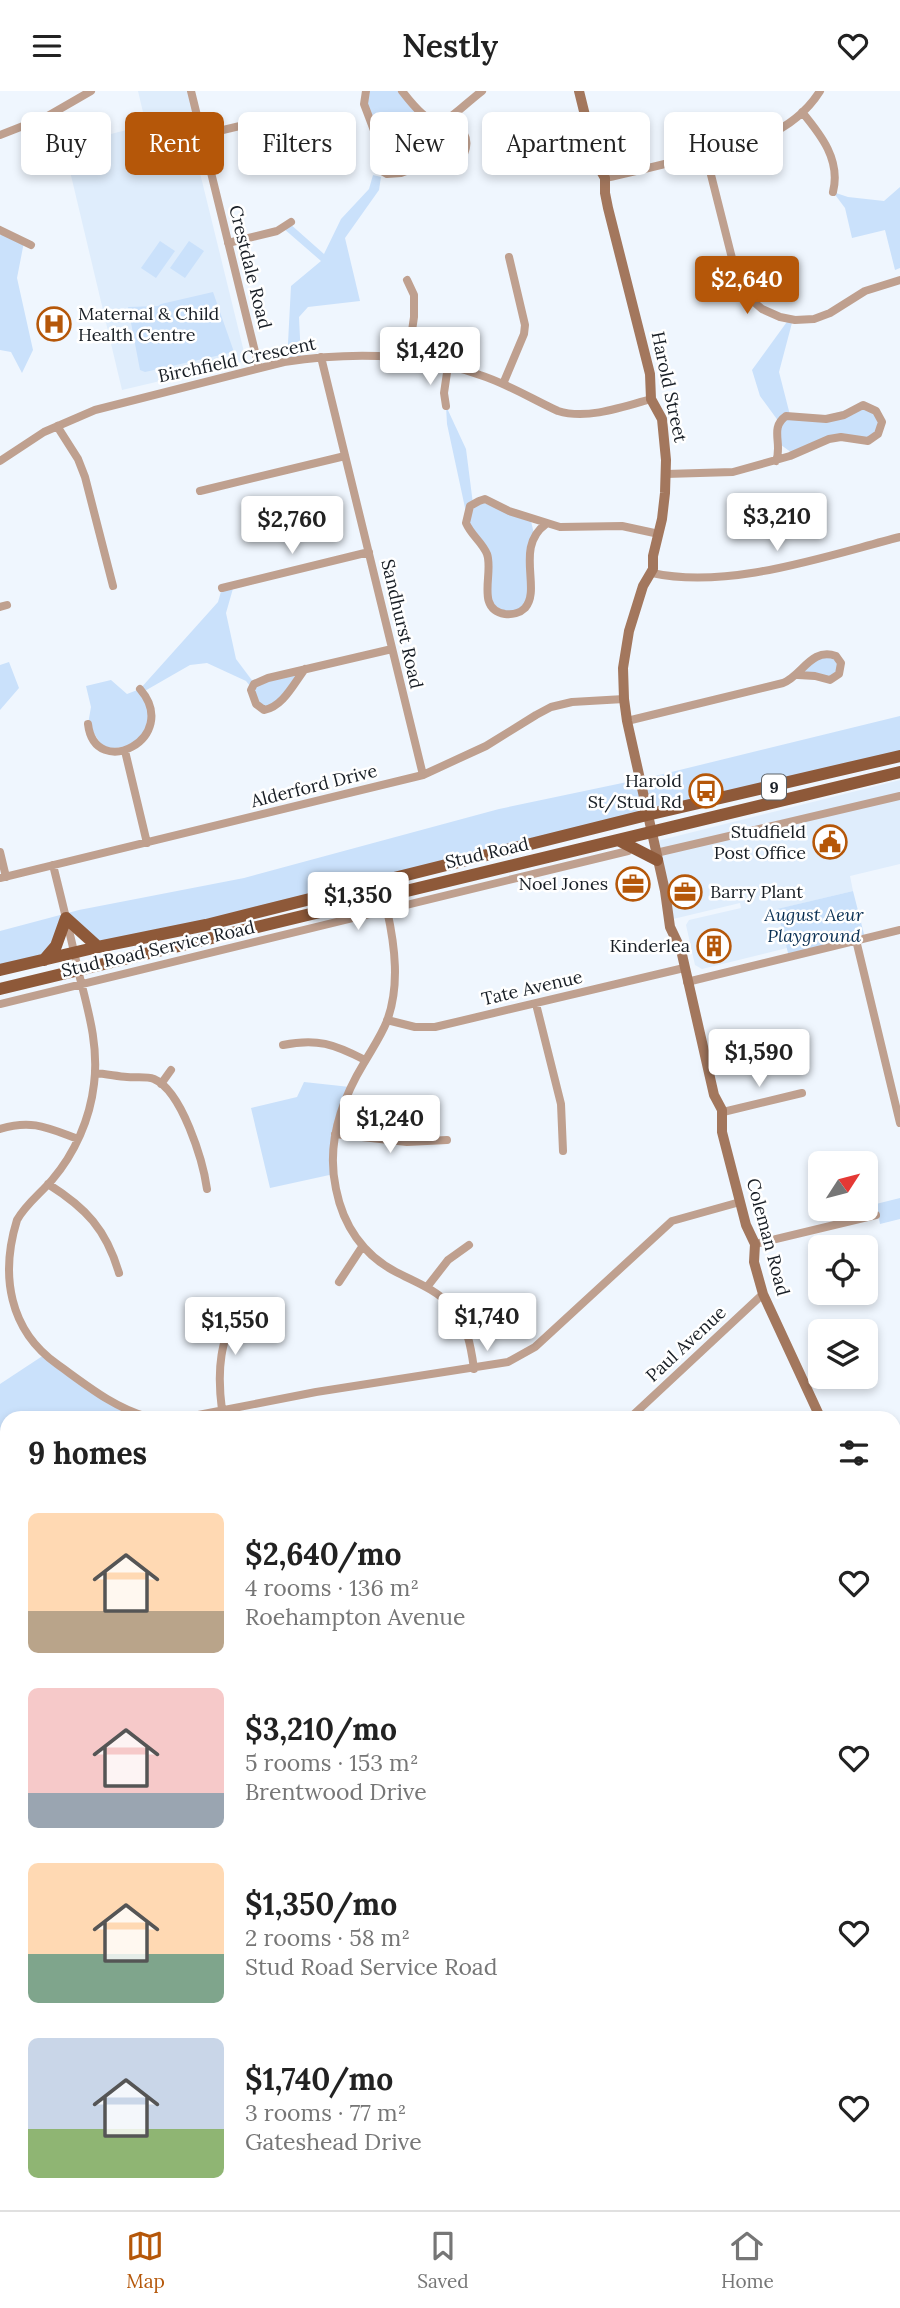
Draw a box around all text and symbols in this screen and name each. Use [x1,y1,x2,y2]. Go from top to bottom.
text: Nestly [402,25,498,66]
icon: menu [28,27,66,65]
icon: heart [834,27,872,65]
chip: Buy [21,112,111,175]
chip: Rent [125,112,224,175]
chip: Filters [238,112,356,175]
chip: New [370,112,468,175]
chip: Apartment [482,112,650,175]
chip: House [664,112,783,175]
street label: Crestdale Road [224,203,277,331]
pin: $2,640 [690,257,804,316]
text: $2,640 [711,264,783,293]
place label: Maternal & Child Health Centre [78,302,220,346]
hospital icon: Maternal & Child Health Centre [35,305,73,343]
pin: $1,420 [373,327,487,387]
street label: Harold Street [647,329,692,444]
street label: Birchfield Crescent [156,332,318,387]
text: $1,420 [396,335,464,364]
pin: $3,210 [720,493,834,553]
pin: $2,760 [235,497,349,556]
text: $3,210 [743,501,811,530]
text: $2,760 [257,504,327,533]
street label: Sandhurst Road [376,557,429,691]
street label: Alderford Drive [247,759,380,813]
place label: Harold St/Stud Rd [588,769,682,813]
bus stop icon: Harold St/Stud Rd [687,772,725,810]
road number: 9 [762,775,786,799]
place label: Studfield Post Office [714,820,806,864]
public building icon: Studfield Post Office [811,823,849,861]
street label: Stud Road [443,832,531,873]
office icon: Noel Jones [614,865,652,903]
place label: Noel Jones [518,872,608,895]
pin: $1,350 [301,873,415,932]
office icon: Barry Plant [666,873,704,911]
text: $1,350 [324,880,392,909]
place label: Barry Plant [710,880,803,903]
park label: August Aeur Playground [763,903,864,947]
street label: Stud Road Service Road [59,915,257,982]
building icon: Kinderlea [695,927,733,965]
place label: Kinderlea [610,934,690,957]
street label: Tate Avenue [479,965,585,1010]
pin: $1,590 [702,1030,816,1089]
text: $1,590 [725,1037,793,1066]
pin: $1,240 [333,1095,447,1155]
text: $1,240 [356,1103,424,1132]
north arrow [808,1151,878,1221]
map controls [808,1151,878,1389]
street label: Coleman Road [742,1176,795,1298]
button: locate [808,1235,878,1305]
pin: $1,740 [430,1293,544,1353]
pin: $1,550 [178,1297,292,1357]
street label: Paul Avenue [641,1300,731,1387]
text: $1,740 [454,1301,520,1330]
text: $1,550 [201,1305,269,1334]
button: layers [808,1319,878,1389]
text: 9 homes [28,1434,147,1472]
icon: filters [835,1434,873,1472]
text: $2,640/mo [245,1535,402,1573]
icon: home [84,1541,168,1625]
icon: heart [835,1564,873,1602]
text: 4 rooms · 136 m² [245,1573,419,1602]
text: Roehampton Avenue [245,1602,466,1631]
text: $3,210/mo [245,1710,397,1748]
icon: home [84,1716,168,1800]
icon: heart [835,1739,873,1777]
text: 5 rooms · 153 m² [245,1748,419,1777]
text: Brentwood Drive [245,1777,427,1806]
text: $1,350/mo [245,1885,397,1923]
icon: home [84,1891,168,1975]
icon: heart [835,1914,873,1952]
text: 2 rooms · 58 m² [245,1923,410,1952]
text: Stud Road Service Road [245,1952,498,1981]
text: $1,740/mo [245,2060,393,2098]
icon: home [84,2066,168,2150]
icon: heart [835,2089,873,2127]
text: 3 rooms · 77 m² [245,2098,406,2127]
text: Gateshead Drive [245,2127,422,2156]
tab: Map [126,2227,165,2293]
tab: Saved [417,2227,469,2293]
tab: Home [721,2227,774,2293]

